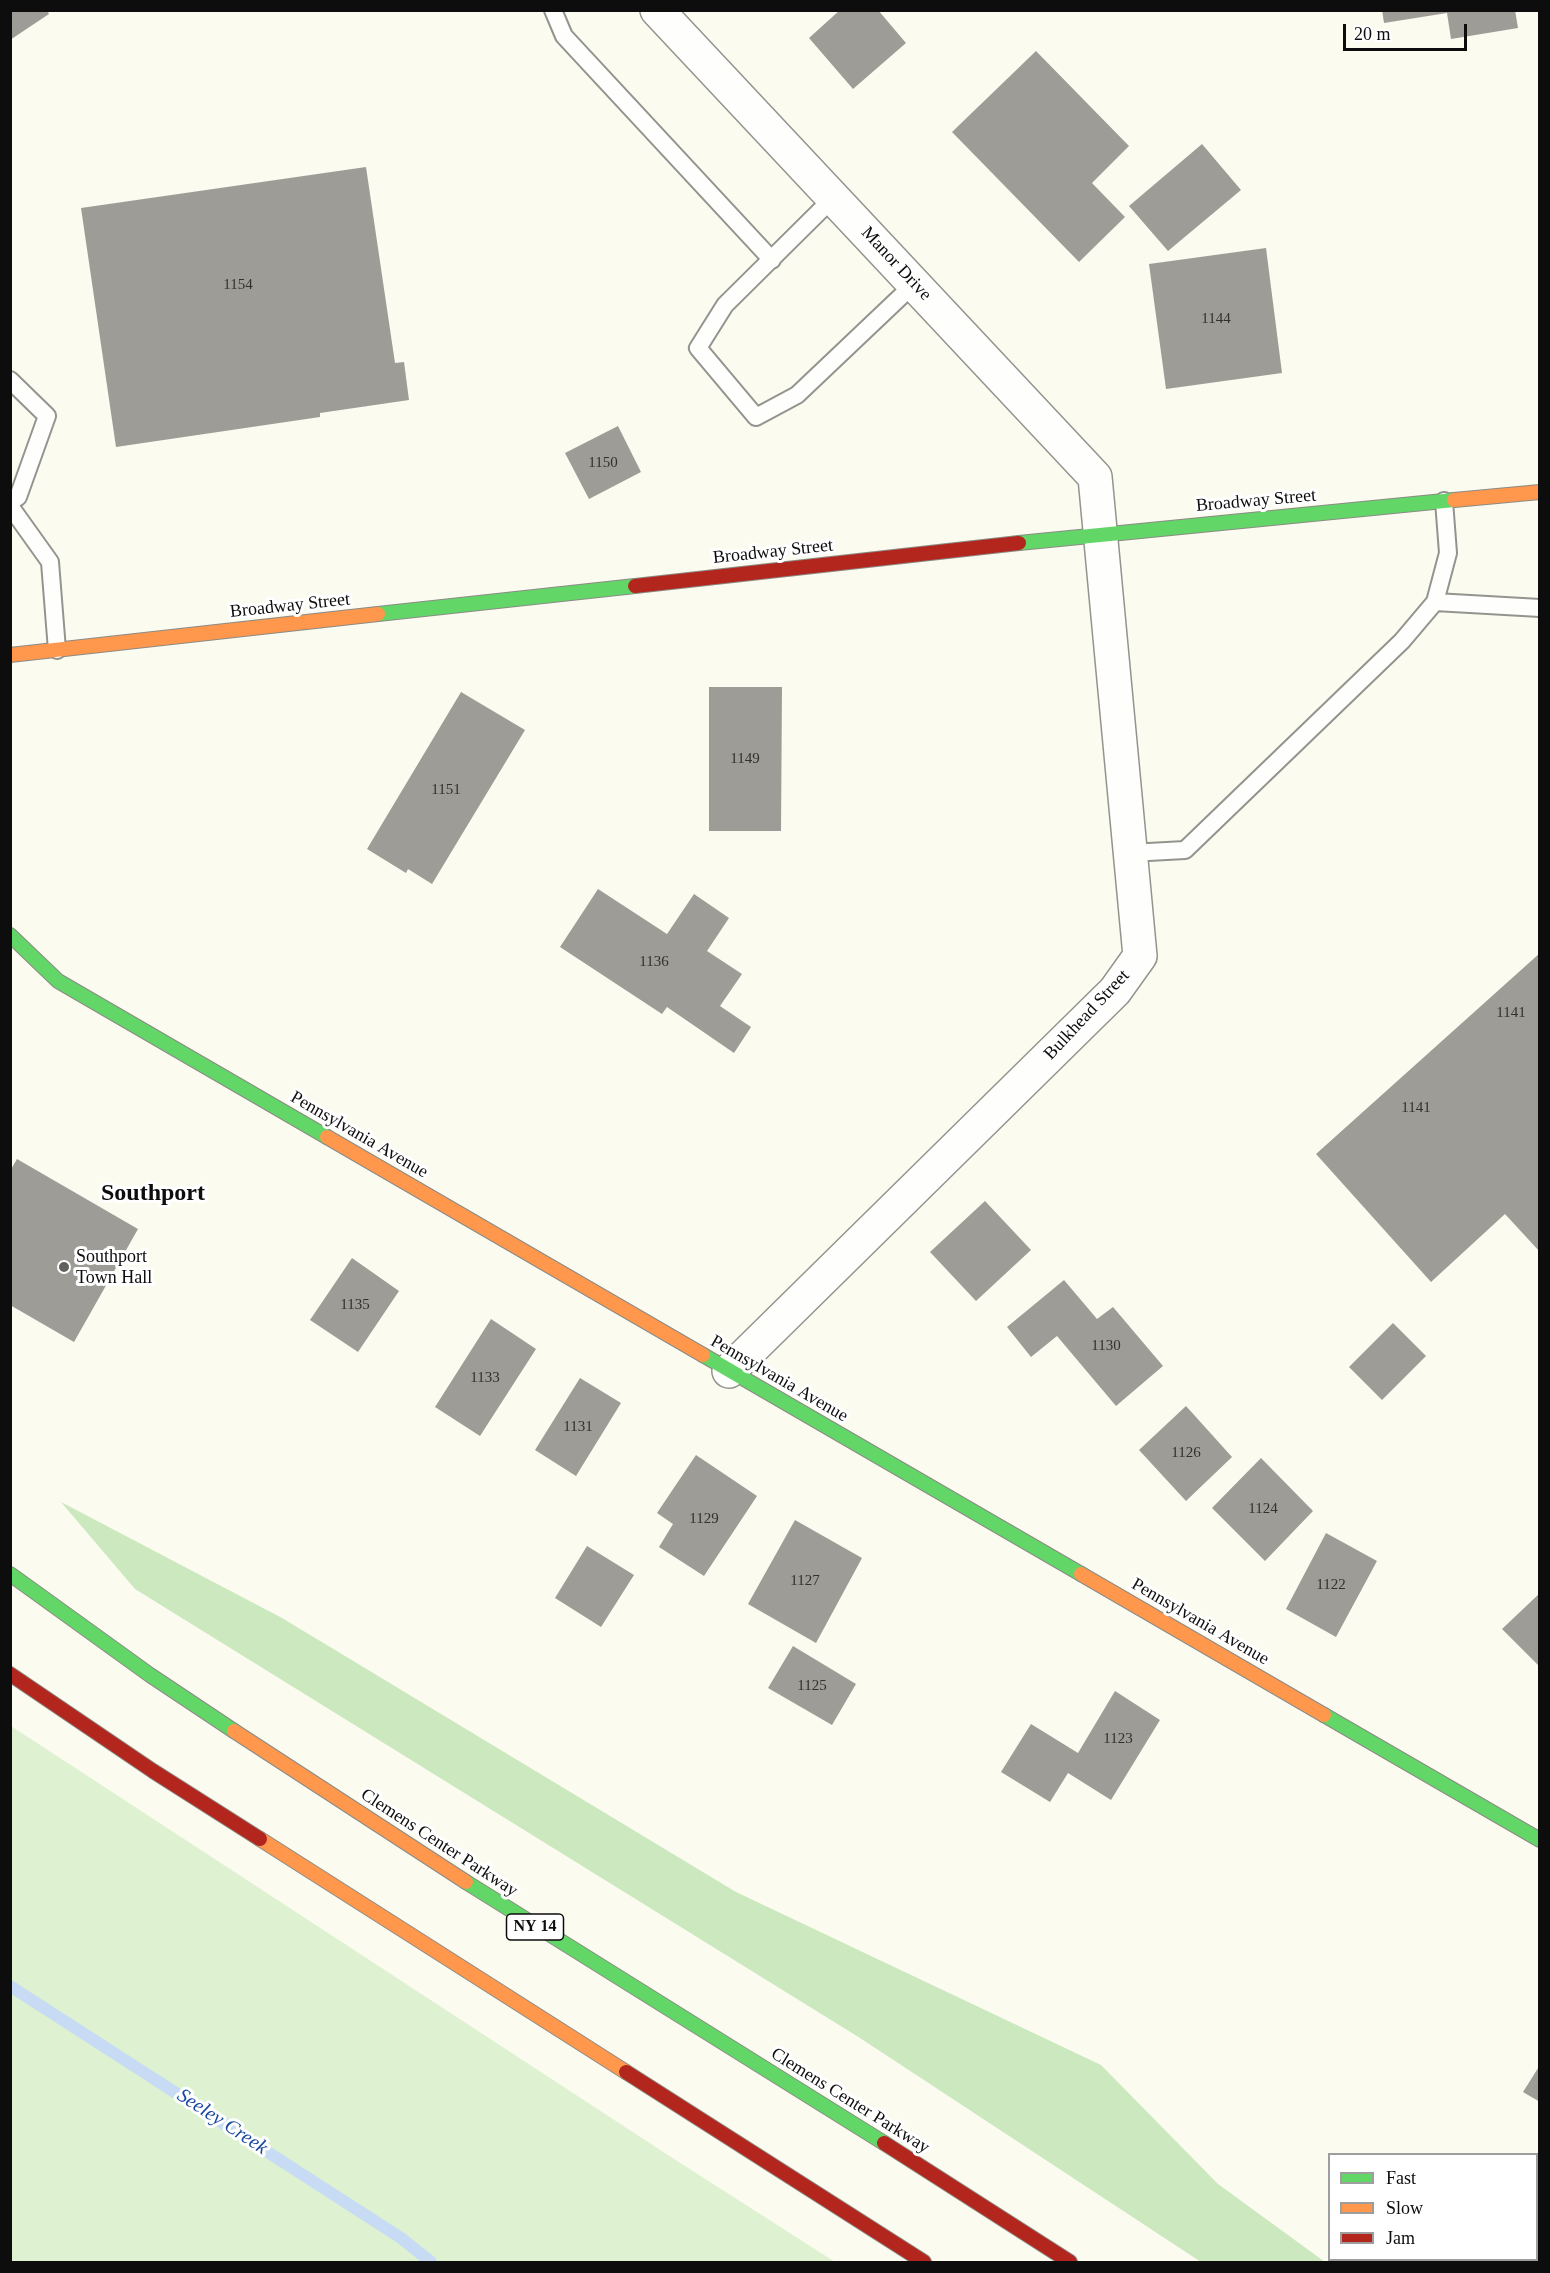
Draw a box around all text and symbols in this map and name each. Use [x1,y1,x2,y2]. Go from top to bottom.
scale bar [1346,12,1470,50]
text: 20 m [1354,24,1391,44]
street label: Manor Drive [856,222,936,306]
house number: 1154 [223,276,253,294]
house number: 1144 [1201,310,1231,328]
house number: 1150 [588,454,618,472]
street label: Broadway Street [1195,485,1317,517]
street label: Broadway Street [712,535,834,569]
street label: Broadway Street [229,589,351,623]
house number: 1149 [730,750,760,768]
house number: 1151 [431,781,461,799]
house number: 1136 [639,953,669,971]
street label: Bulkhead Street [1040,965,1134,1065]
house number: 1141 [1496,1004,1526,1022]
street label: Pennsylvania Avenue [286,1087,432,1183]
house number: 1141 [1401,1099,1431,1117]
district label: Southport [101,1180,205,1208]
place label: Southport Town Hall [76,1246,152,1288]
marker: Southport Town Hall [57,1260,71,1274]
house number: 1135 [340,1296,370,1314]
street label: Pennsylvania Avenue [706,1331,852,1427]
house number: 1130 [1091,1337,1121,1355]
house number: 1133 [470,1369,500,1387]
house number: 1131 [563,1418,593,1436]
house number: 1126 [1171,1444,1201,1462]
house number: 1124 [1248,1500,1278,1518]
house number: 1129 [689,1510,719,1528]
house number: 1127 [790,1572,820,1590]
street label: Pennsylvania Avenue [1127,1574,1273,1670]
house number: 1122 [1316,1576,1346,1594]
house number: 1125 [797,1677,827,1695]
house number: 1123 [1103,1730,1133,1748]
street label: Clemens Center Parkway [356,1784,522,1902]
road number: NY 14 [506,1914,564,1940]
street label: Clemens Center Parkway [767,2043,933,2159]
water label: Seeley Creek [172,2084,272,2160]
legend [1328,2153,1538,2261]
text: Fast [1386,2168,1416,2188]
text: Slow [1386,2198,1423,2218]
text: Jam [1386,2228,1415,2248]

